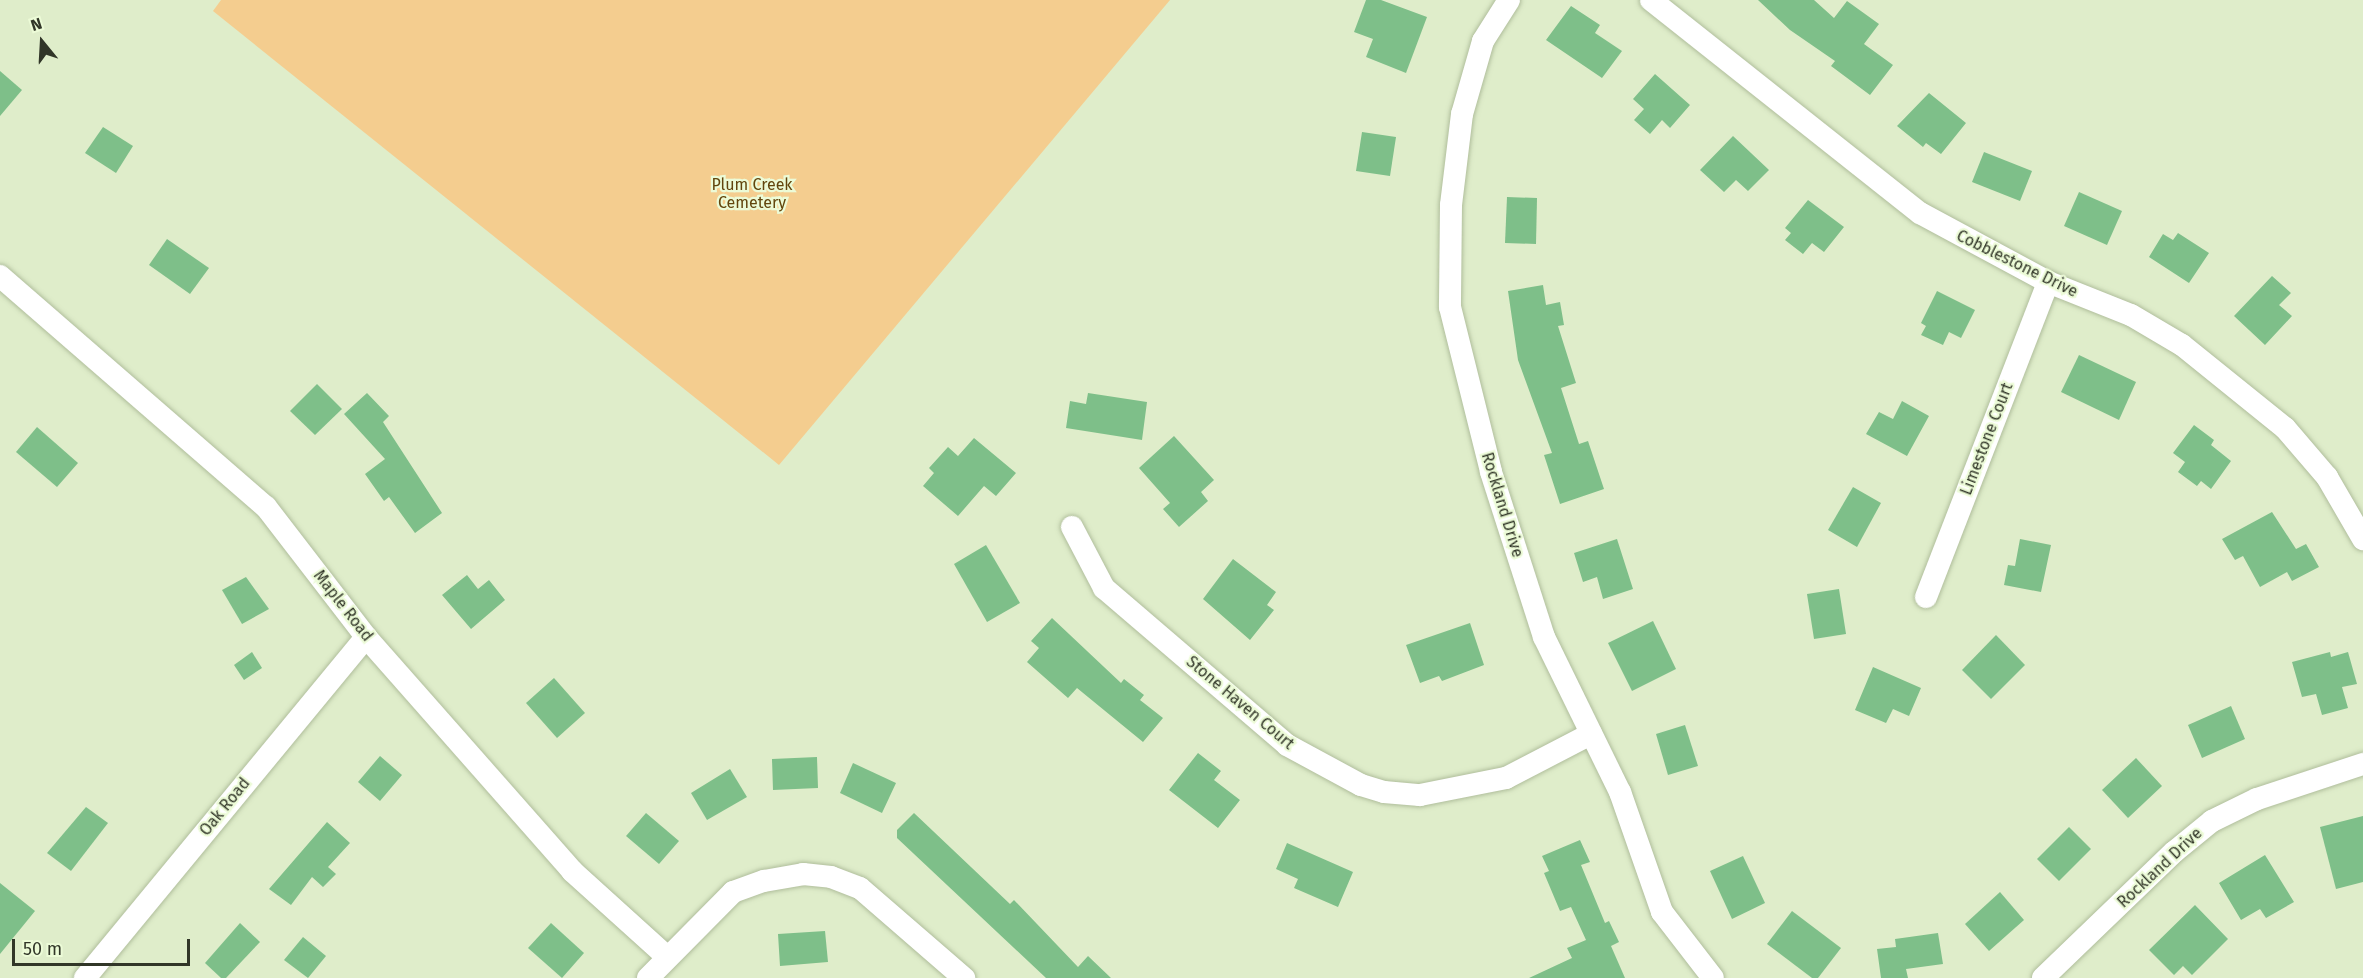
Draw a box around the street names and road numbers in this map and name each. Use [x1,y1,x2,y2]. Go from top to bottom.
street label: Cobblestone Drive [1953,226,2081,302]
street label: Limestone Court [1957,380,2017,498]
street label: Rockland Drive [1477,450,1527,560]
street label: Maple Road [309,567,377,645]
street label: Stone Haven Court [1182,652,1298,754]
street label: Oak Road [196,774,254,840]
street label: Rockland Drive [2114,824,2206,912]

